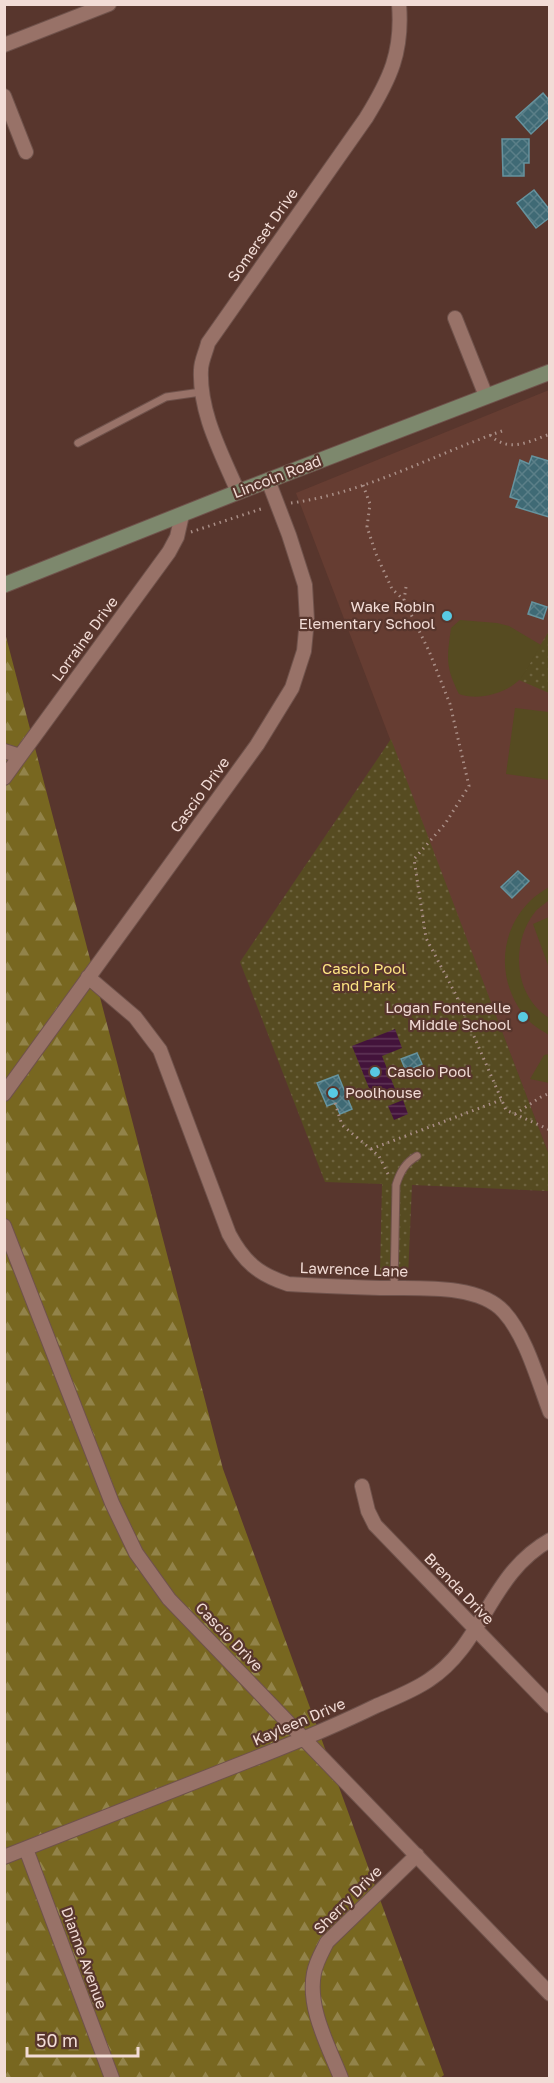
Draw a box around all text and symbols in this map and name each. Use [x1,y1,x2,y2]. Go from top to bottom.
street label: Somerset Drive [223,184,301,285]
street label: Lincoln Road [230,451,324,501]
street label: Lorraine Drive [47,592,121,684]
place label: Wake Robin Elementary School [299,597,435,632]
marker: Wake Robin Elementary School [440,609,454,623]
street label: Cascio Drive [166,753,233,836]
park label: Cascio Pool and Park [322,959,406,994]
place label: Logan Fontenelle Middle School [385,998,511,1033]
marker: Logan Fontenelle Middle School [516,1010,530,1024]
place label: Cascio Pool [387,1062,471,1080]
marker: Cascio Pool [368,1065,382,1079]
place label: Poolhouse [345,1083,422,1101]
marker: Poolhouse [326,1086,340,1100]
street label: Lawrence Lane [299,1258,409,1280]
street label: Brenda Drive [421,1549,498,1628]
street label: Cascio Drive [192,1598,267,1675]
street label: Kayleen Drive [250,1693,348,1749]
street label: Sherry Drive [309,1861,385,1937]
street label: Dianne Avenue [58,1904,112,2011]
scale bar [27,2020,138,2058]
text: 50 m [36,2029,78,2051]

